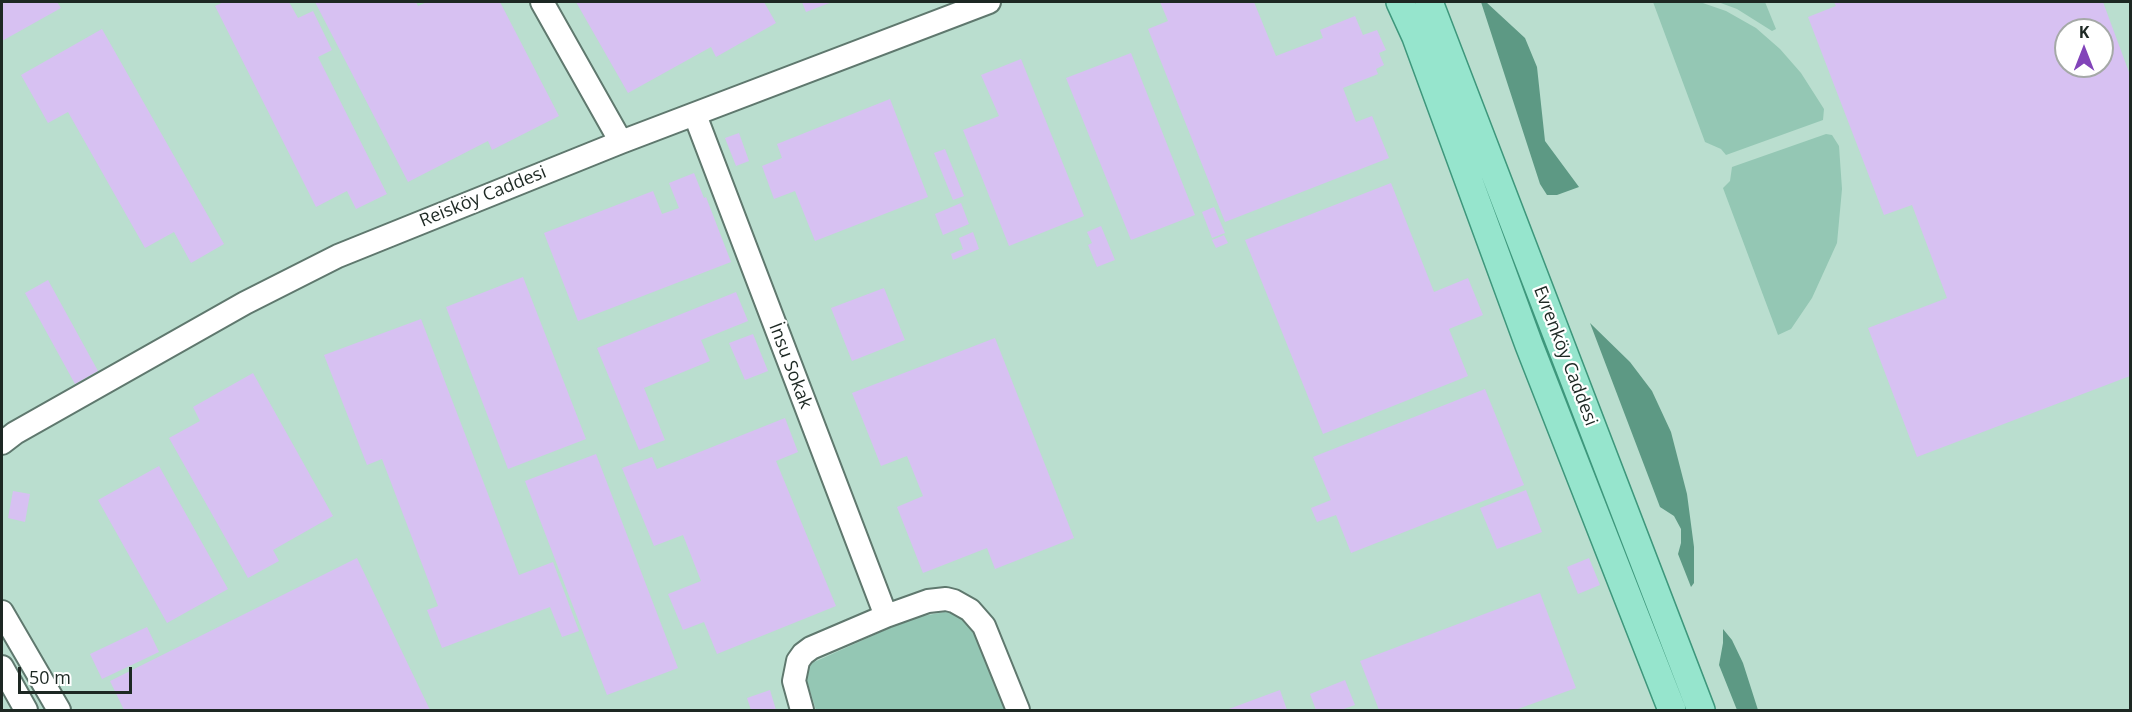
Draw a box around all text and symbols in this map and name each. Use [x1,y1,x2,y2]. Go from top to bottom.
north arrow [2054,18,2114,78]
text: K [2079,21,2089,43]
street label: Reisköy Caddesi [416,162,550,232]
street label: Evrenköy Caddesi [1528,283,1602,429]
street label: İnsu Sokak [764,320,816,412]
scale bar [21,655,135,693]
text: 50 m [29,665,71,689]

